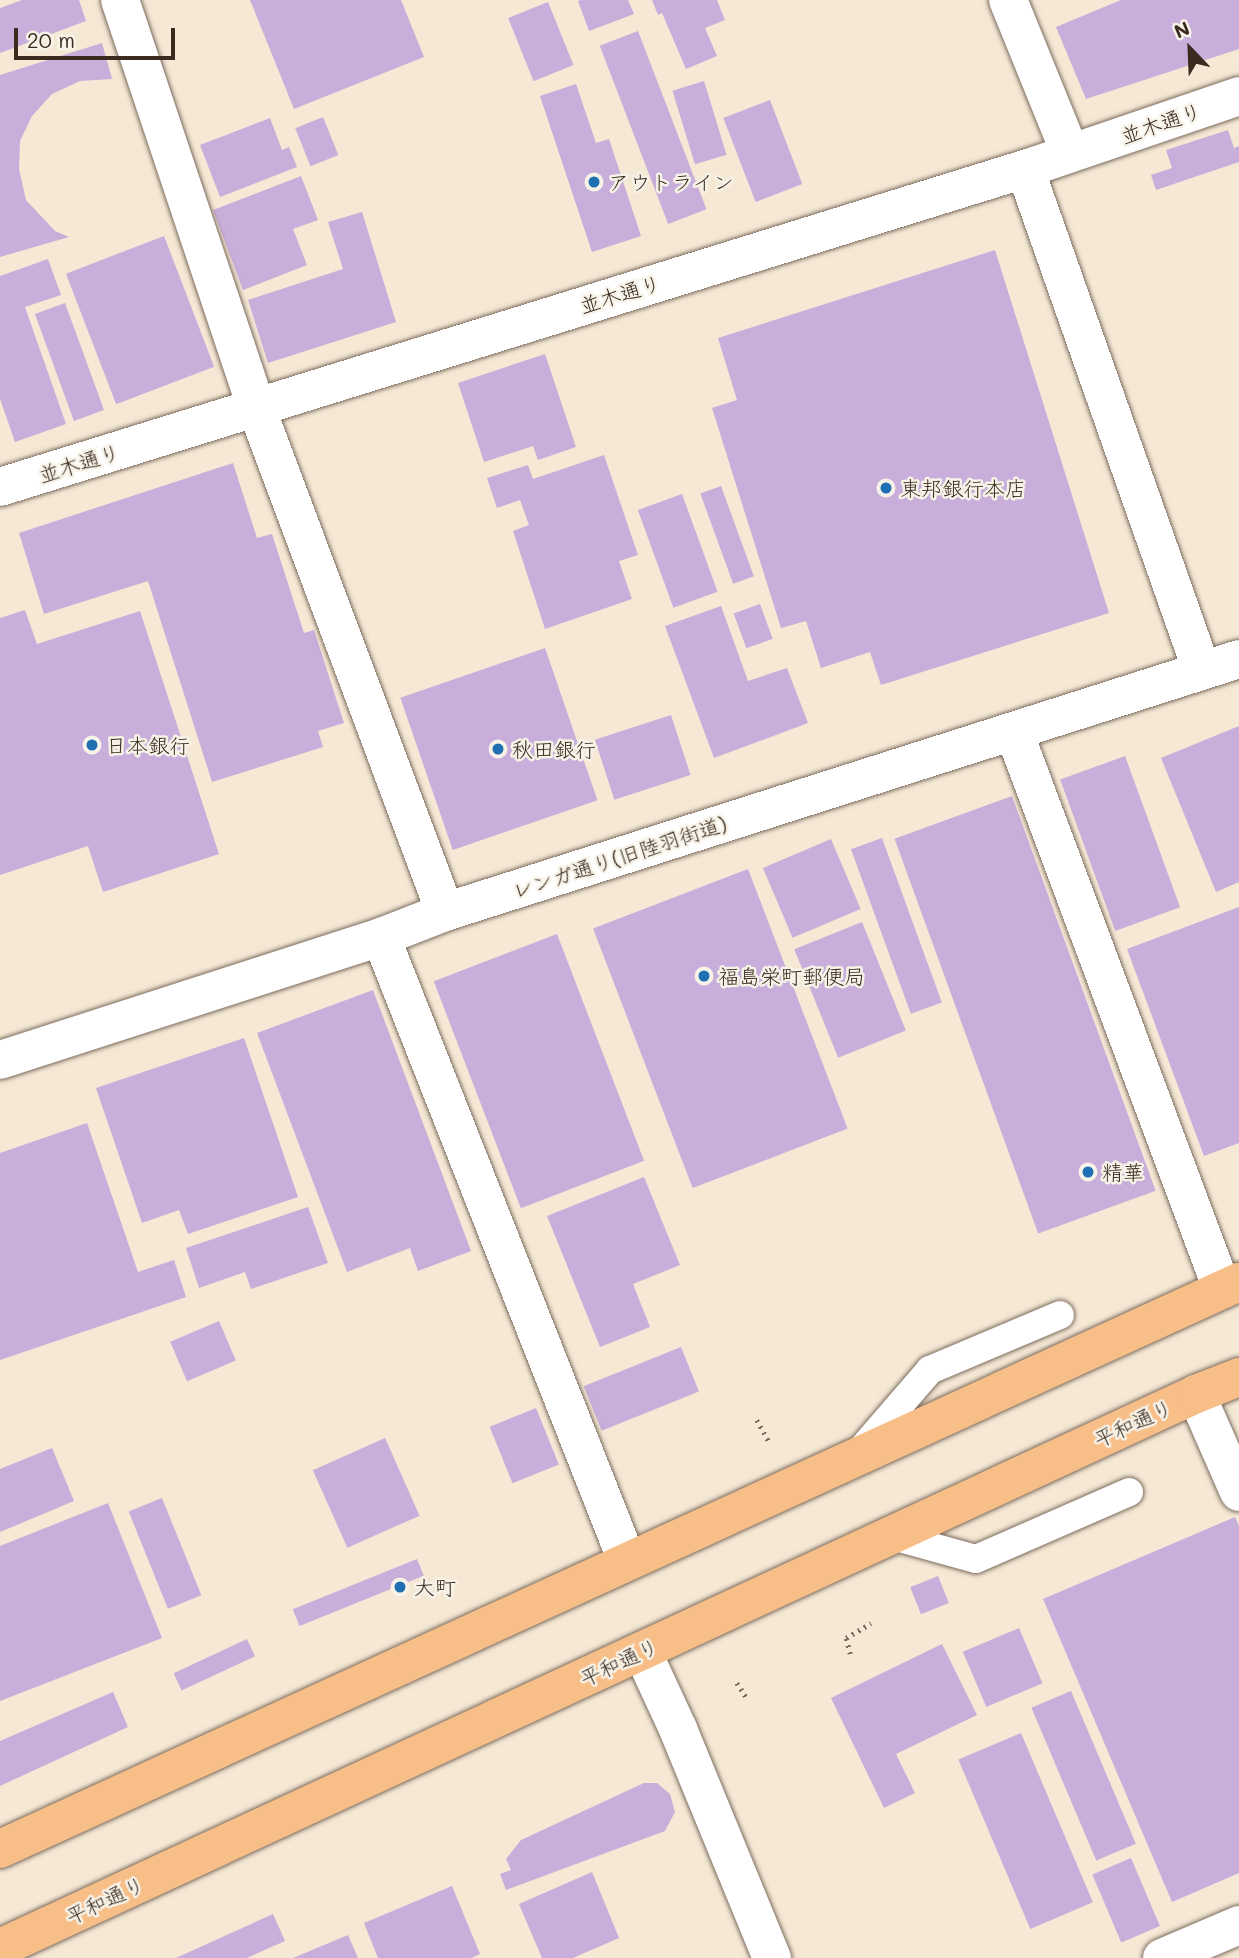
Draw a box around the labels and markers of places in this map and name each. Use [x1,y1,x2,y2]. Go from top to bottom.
place label: アウトライン [608,169,734,195]
marker: アウトライン [586,174,602,190]
place label: 東邦銀行本店 [900,475,1026,501]
marker: 東邦銀行本店 [878,480,894,496]
place label: 日本銀行 [106,732,190,758]
place label: 秋田銀行 [512,736,596,762]
marker: 日本銀行 [84,737,100,753]
marker: 秋田銀行 [490,741,506,757]
place label: 福島栄町郵便局 [718,963,865,989]
marker: 福島栄町郵便局 [696,968,712,984]
place label: 精華 [1102,1159,1144,1185]
marker: 精華 [1080,1164,1096,1180]
place label: 大町 [414,1574,456,1600]
marker: 大町 [392,1579,408,1595]

